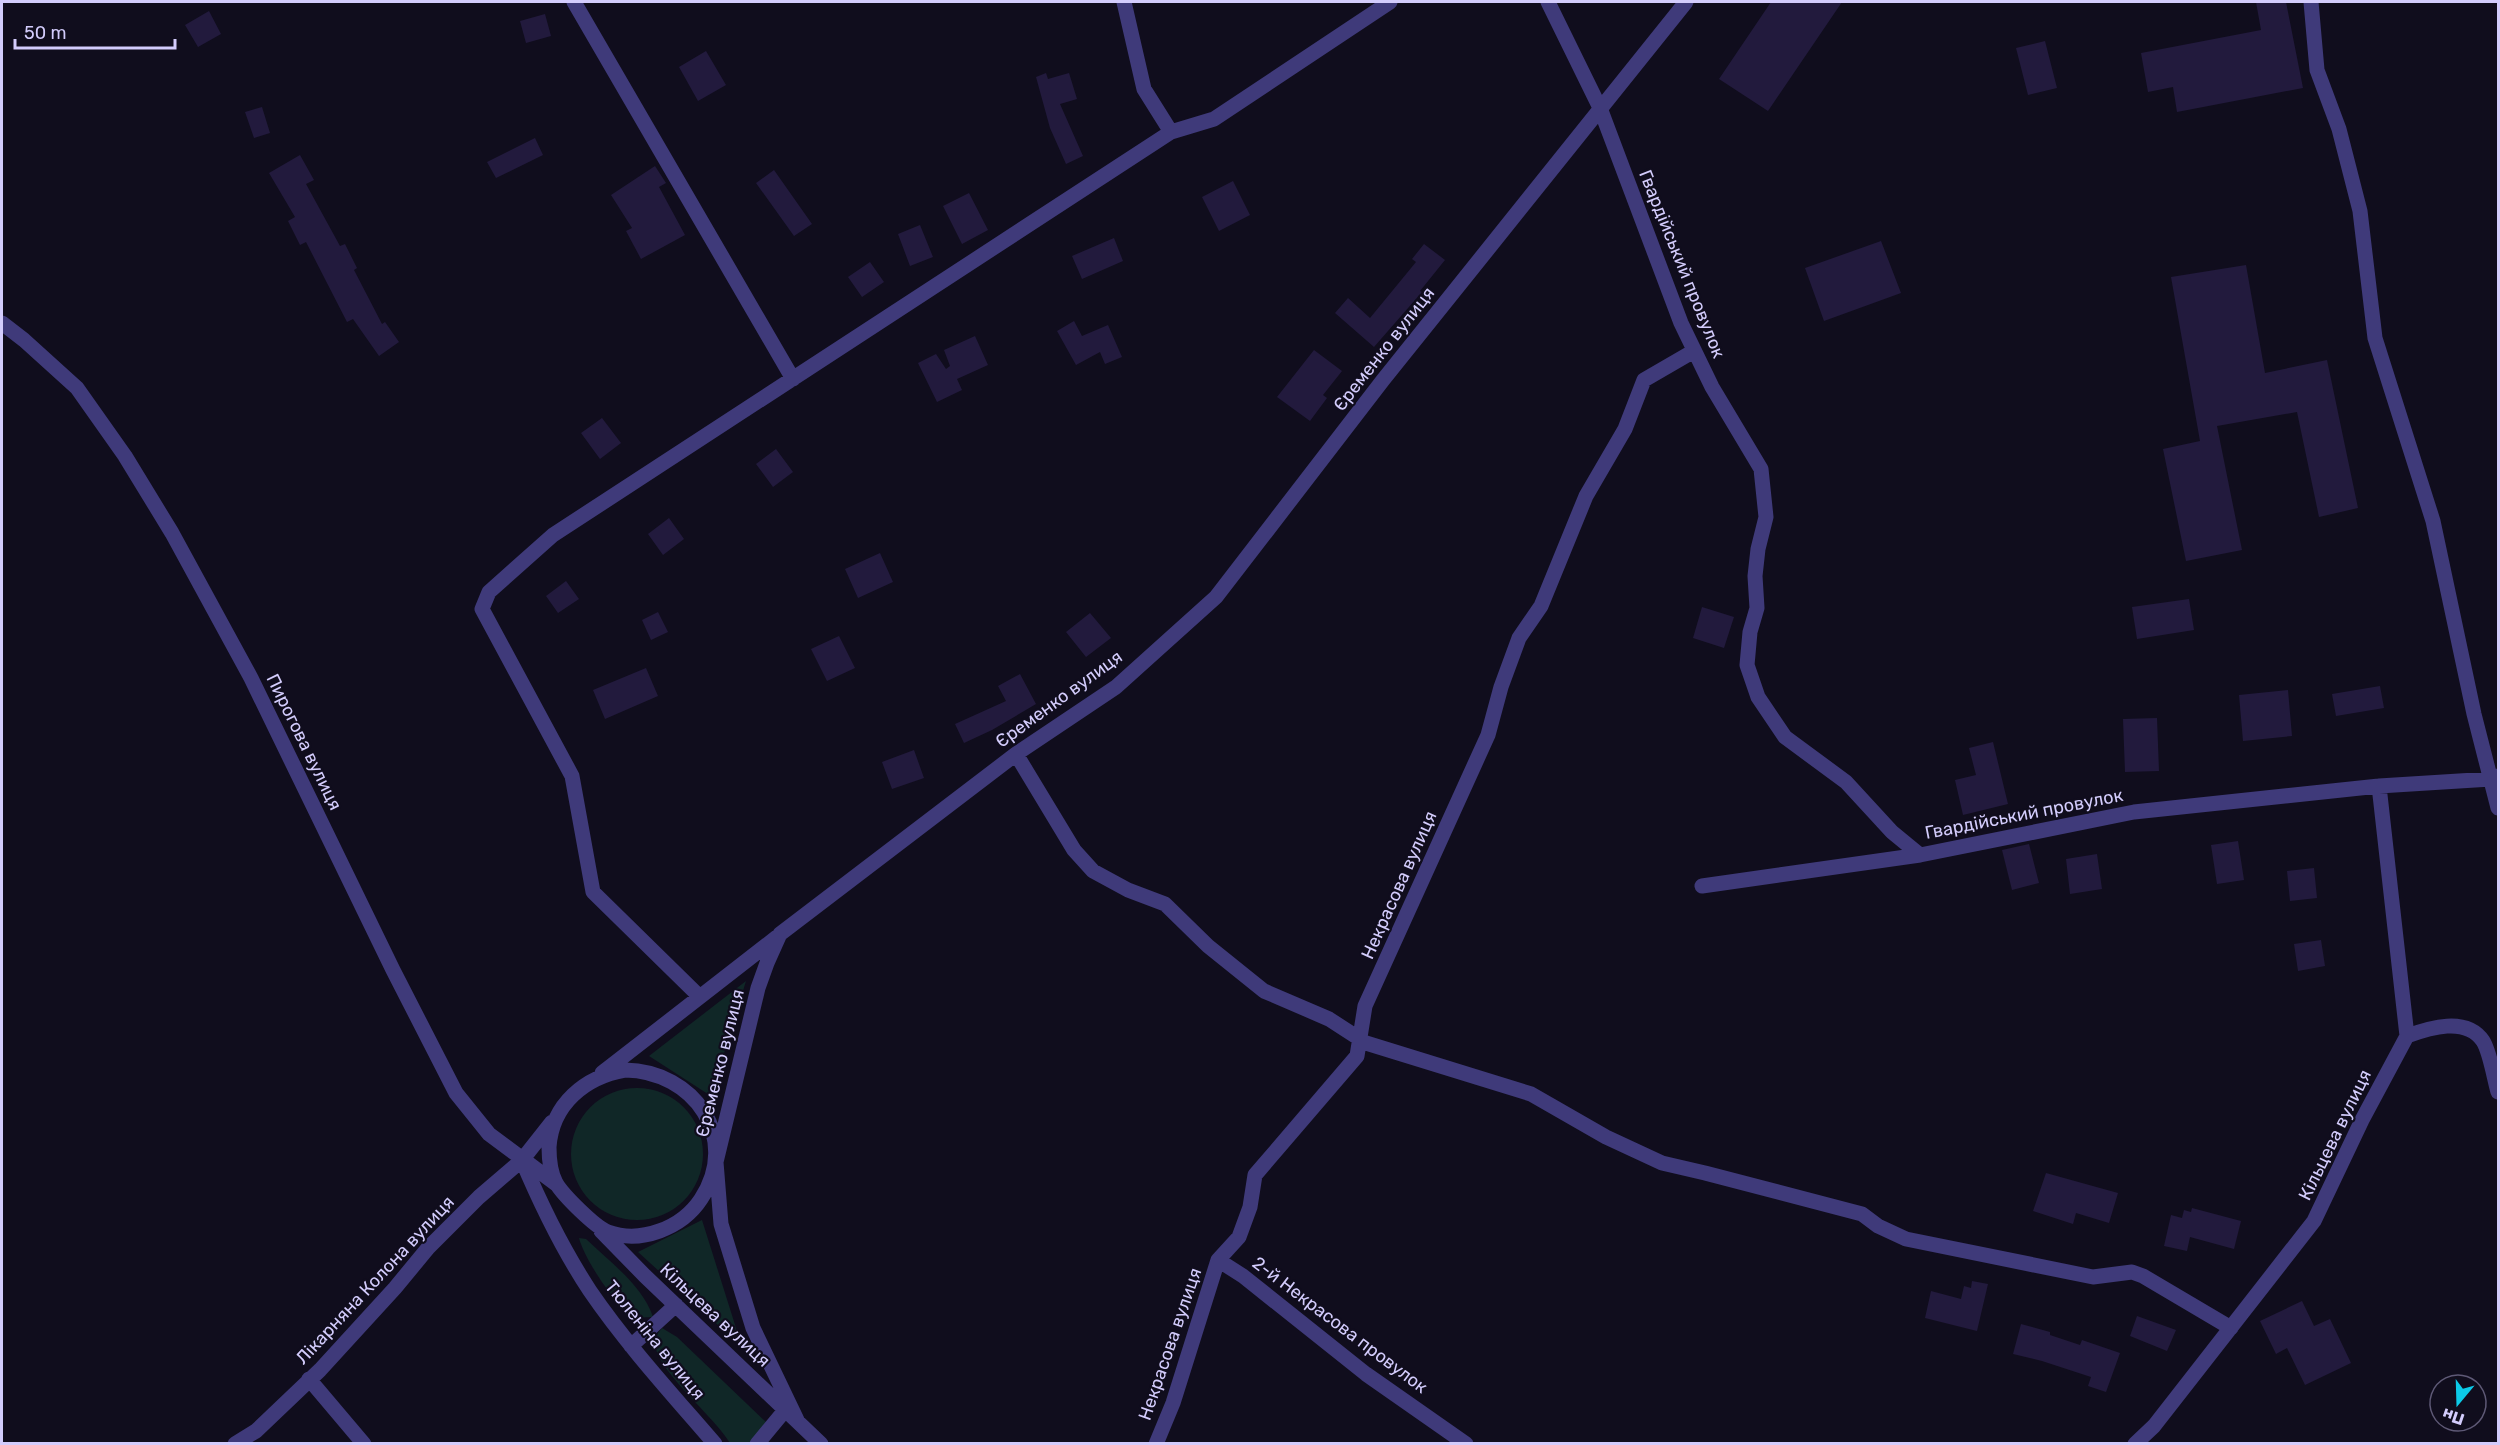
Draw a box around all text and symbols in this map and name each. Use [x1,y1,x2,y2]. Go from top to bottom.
scale bar [15,12,176,50]
text: 50 m [24,22,67,44]
street label: Гвардійський провулок [1634,167,1730,362]
street label: Єременко вулиця [1329,283,1439,415]
street label: Єременко вулиця [991,646,1127,752]
street label: Пирогова вулиця [261,670,347,814]
street label: Гвардійський провулок [1923,784,2125,844]
street label: Некрасова вулиця [1356,808,1442,962]
street label: Єременко вулиця [691,987,749,1139]
street label: Кільцева вулиця [2294,1066,2376,1204]
street label: Лікарняна Колона вулиця [291,1191,459,1369]
street label: 2-й Некрасова провулок [1248,1252,1432,1398]
street label: Кільцева вулиця [655,1258,775,1372]
street label: Некрасова вулиця [1134,1265,1206,1423]
street label: Тюленіна вулиця [600,1276,710,1404]
north arrow [2428,1373,2488,1433]
text: Пн [2440,1404,2467,1429]

